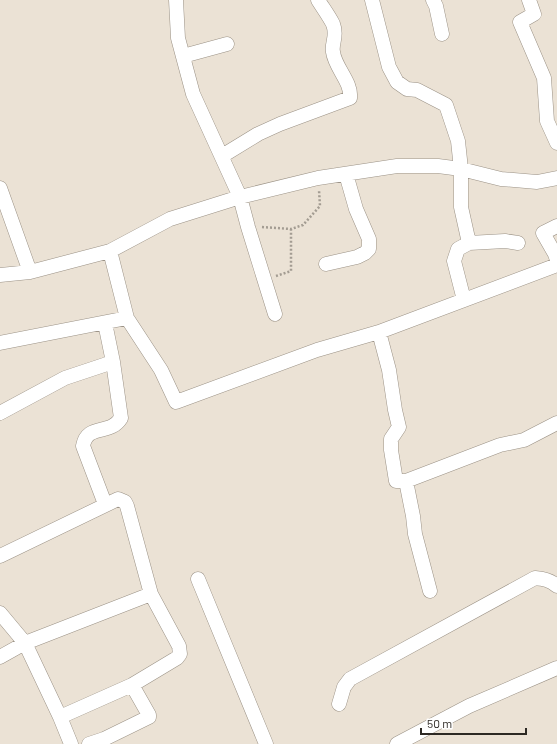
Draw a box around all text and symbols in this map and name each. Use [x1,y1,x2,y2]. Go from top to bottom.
scale bar [421,710,526,736]
text: 50 m [427,716,452,730]

